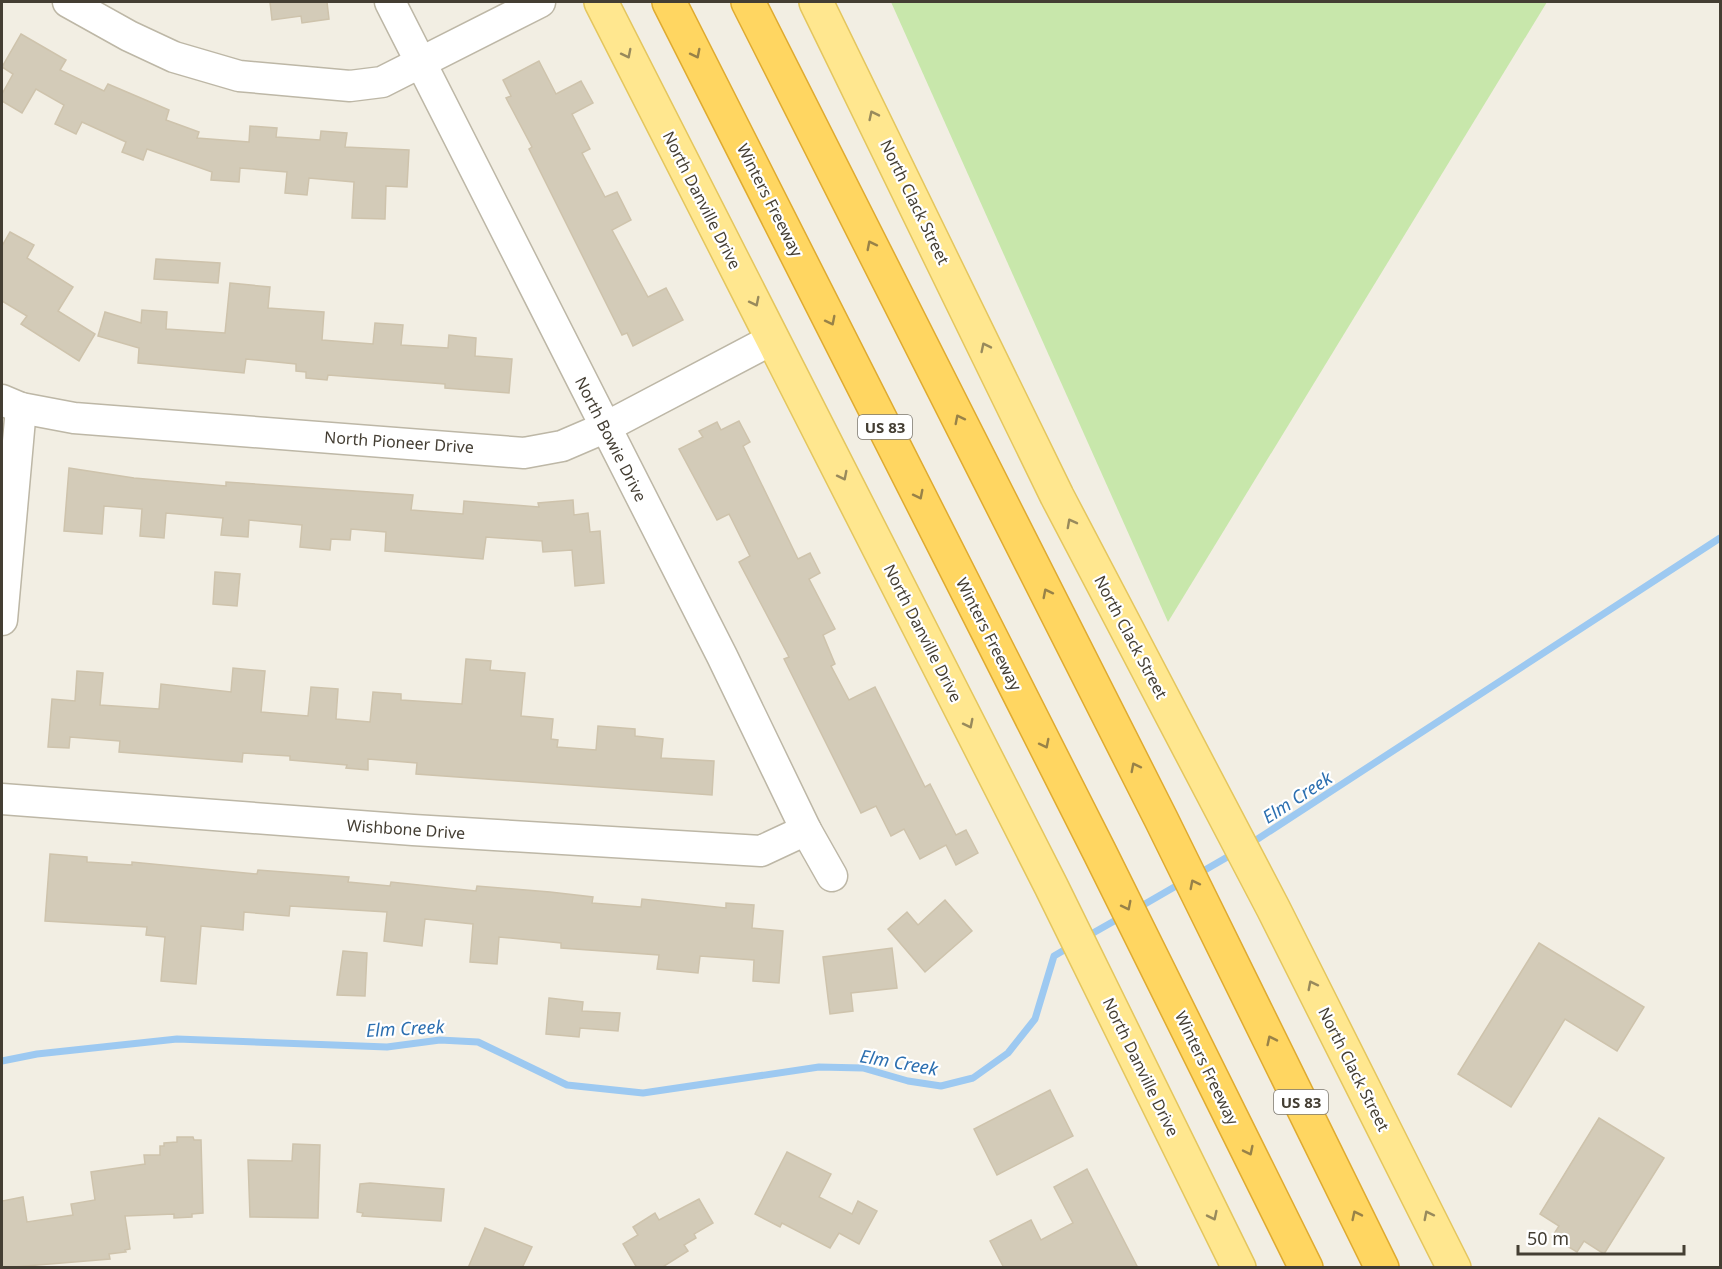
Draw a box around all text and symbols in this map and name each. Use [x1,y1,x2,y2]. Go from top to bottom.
one-way arrow [620,47,631,58]
one-way arrow [689,47,700,58]
one-way arrow [869,111,880,122]
street label: North Danville Drive [658,127,746,273]
street label: North Clack Street [875,136,955,268]
street label: Winters Freeway [732,140,808,261]
one-way arrow [867,240,878,251]
one-way arrow [747,296,759,307]
one-way arrow [824,315,836,326]
one-way arrow [981,343,993,354]
street label: North Bowie Drive [570,373,652,505]
one-way arrow [955,414,966,425]
road number: US 83 [858,415,912,439]
street label: North Pioneer Drive [323,426,475,458]
one-way arrow [836,469,847,480]
one-way arrow [912,489,924,500]
one-way arrow [1067,518,1078,529]
street label: North Danville Drive [879,560,967,706]
street label: North Clack Street [1089,572,1173,703]
street label: Winters Freeway [951,574,1027,695]
one-way arrow [1043,588,1054,599]
one-way arrow [962,718,973,729]
one-way arrow [1038,738,1050,749]
one-way arrow [1131,762,1142,773]
water label: Elm Creek [1258,765,1337,828]
street label: Wishbone Drive [346,814,466,844]
one-way arrow [1190,880,1201,890]
one-way arrow [1119,899,1131,910]
one-way arrow [1307,980,1319,991]
street label: North Danville Drive [1098,994,1184,1140]
street label: North Clack Street [1313,1003,1395,1135]
street label: Winters Freeway [1170,1007,1244,1129]
water label: Elm Creek [365,1014,446,1042]
one-way arrow [1266,1035,1278,1046]
water label: Elm Creek [858,1043,941,1081]
road number: US 83 [1274,1090,1328,1114]
one-way arrow [1241,1145,1253,1156]
one-way arrow [1206,1209,1218,1220]
one-way arrow [1352,1210,1364,1221]
one-way arrow [1424,1211,1435,1222]
scale bar [1518,1218,1684,1256]
text: 50 m [1527,1226,1569,1250]

